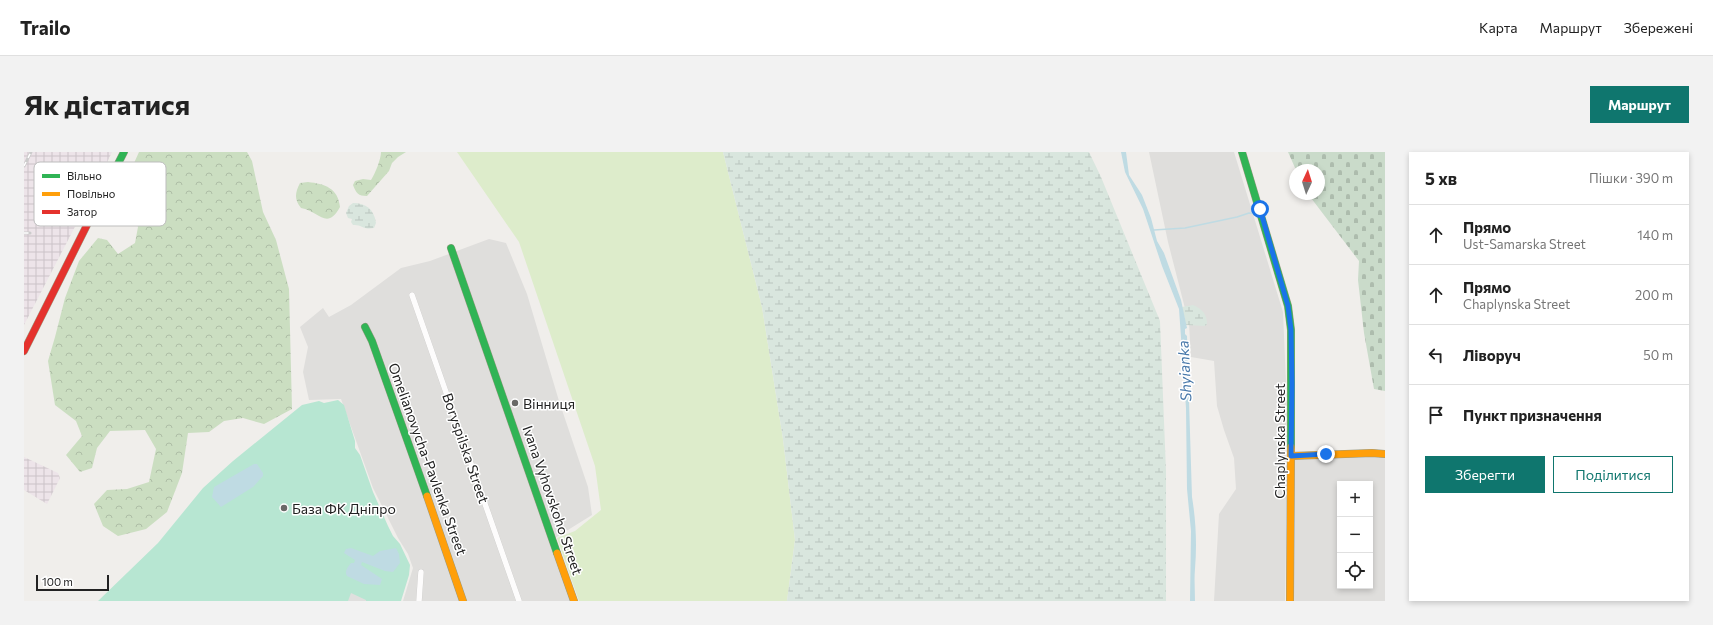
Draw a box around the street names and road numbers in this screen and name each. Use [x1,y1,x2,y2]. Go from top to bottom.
street label: Omelianovycha-Pavlenka Street [385,361,471,558]
street label: Chaplynska Street [1271,383,1288,499]
street label: Boryspilska Street [439,391,493,506]
street label: Ivana Vyhovskoho Street [519,423,587,577]

